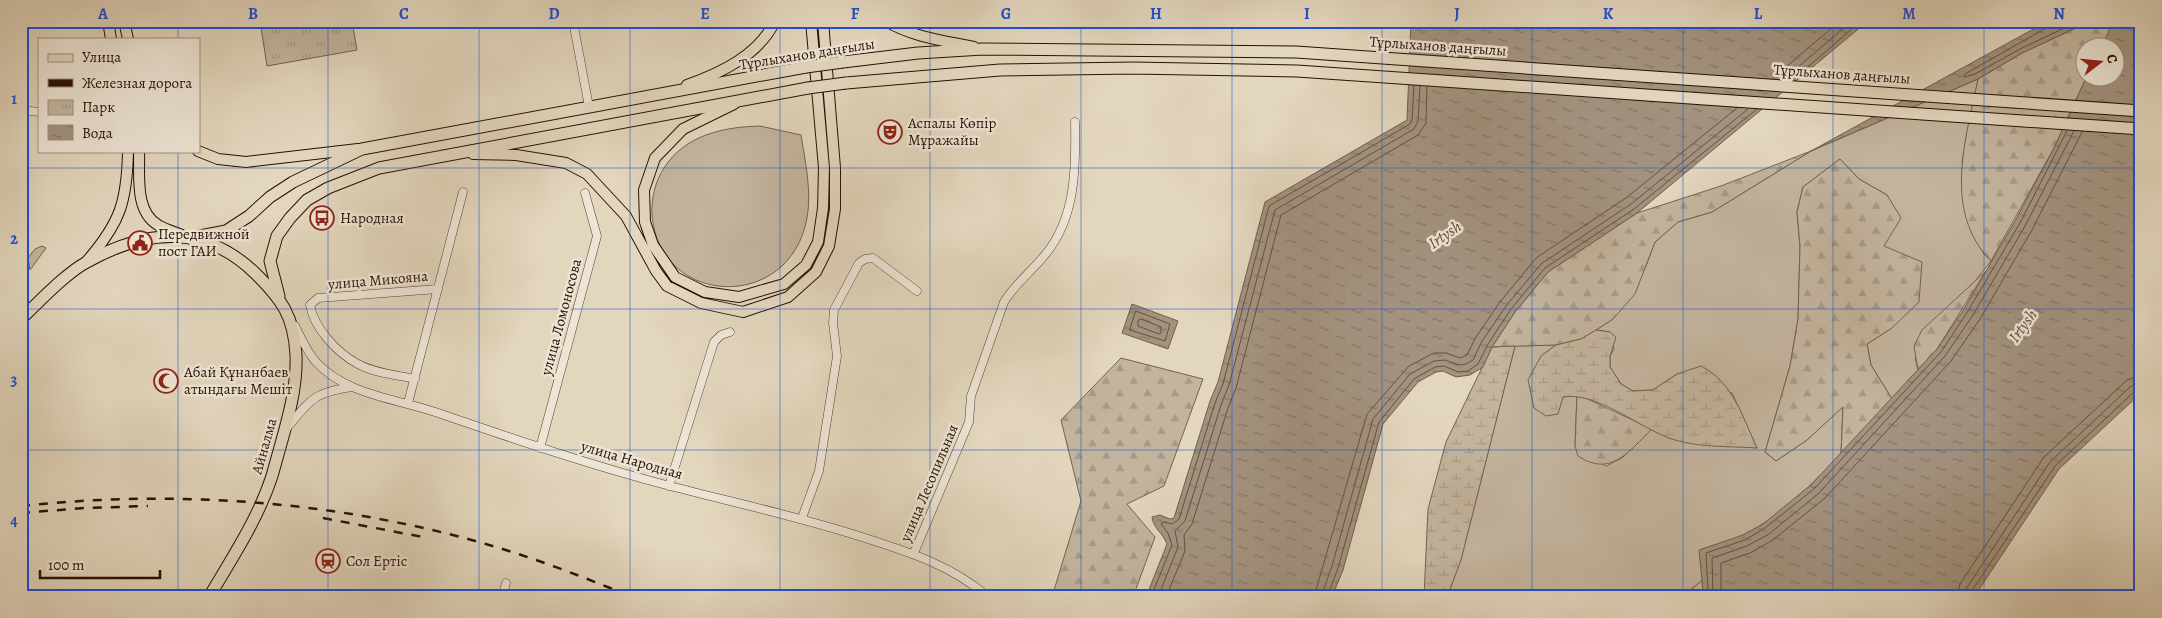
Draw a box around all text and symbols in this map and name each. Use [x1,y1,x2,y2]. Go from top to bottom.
text: A [97,3,109,25]
text: B [248,3,258,25]
text: C [399,3,409,25]
text: D [548,3,560,25]
text: E [700,3,710,25]
text: F [851,3,860,25]
text: G [1001,3,1011,25]
text: H [1150,3,1162,25]
text: I [1304,3,1310,25]
text: J [1454,3,1460,25]
text: K [1603,3,1614,25]
text: L [1754,3,1763,25]
text: M [1902,3,1916,25]
text: N [2053,3,2065,25]
street label: Тұрлыханов даңғылы [1369,31,1507,61]
street label: Тұрлыханов даңғылы [738,33,876,75]
legend [38,38,200,152]
north arrow [2074,38,2124,88]
text: Улица [82,47,121,67]
text: С [2102,52,2122,66]
street label: Тұрлыханов даңғылы [1773,59,1911,89]
text: Железная дорога [82,73,192,93]
text: 1 [11,88,17,110]
text: Парк [82,97,115,117]
place label: Аспалы Көпір Мұражайы [907,113,996,150]
theatre icon: Аспалы Көпір Мұражайы [877,119,903,145]
text: Вода [82,123,113,143]
bus stop icon: Народная [309,205,335,231]
place label: Народная [340,208,404,228]
water label: Irtysh [1424,216,1466,254]
place label: Передвижной пост ГАИ [158,224,250,261]
text: 2 [10,228,18,250]
public building icon: Передвижной пост ГАИ [127,230,153,256]
street label: улица Ломоносова [536,256,586,379]
street label: улица Микояна [326,266,429,294]
water label: Irtysh [2004,305,2042,347]
place label: Абай Құнанбаев атындағы Мешіт [183,362,293,399]
mosque icon: Абай Құнанбаев атындағы Мешіт [153,368,179,394]
text: 3 [11,369,18,391]
street label: Айналма [246,416,282,477]
street label: улица Лесопильная [895,421,963,546]
street label: улица Народная [578,436,685,484]
text: 4 [10,510,18,532]
scale bar [40,548,160,580]
station icon: Сол Ертіс [315,548,341,574]
place label: Сол Ертіс [346,551,407,571]
text: 100 m [48,555,85,575]

